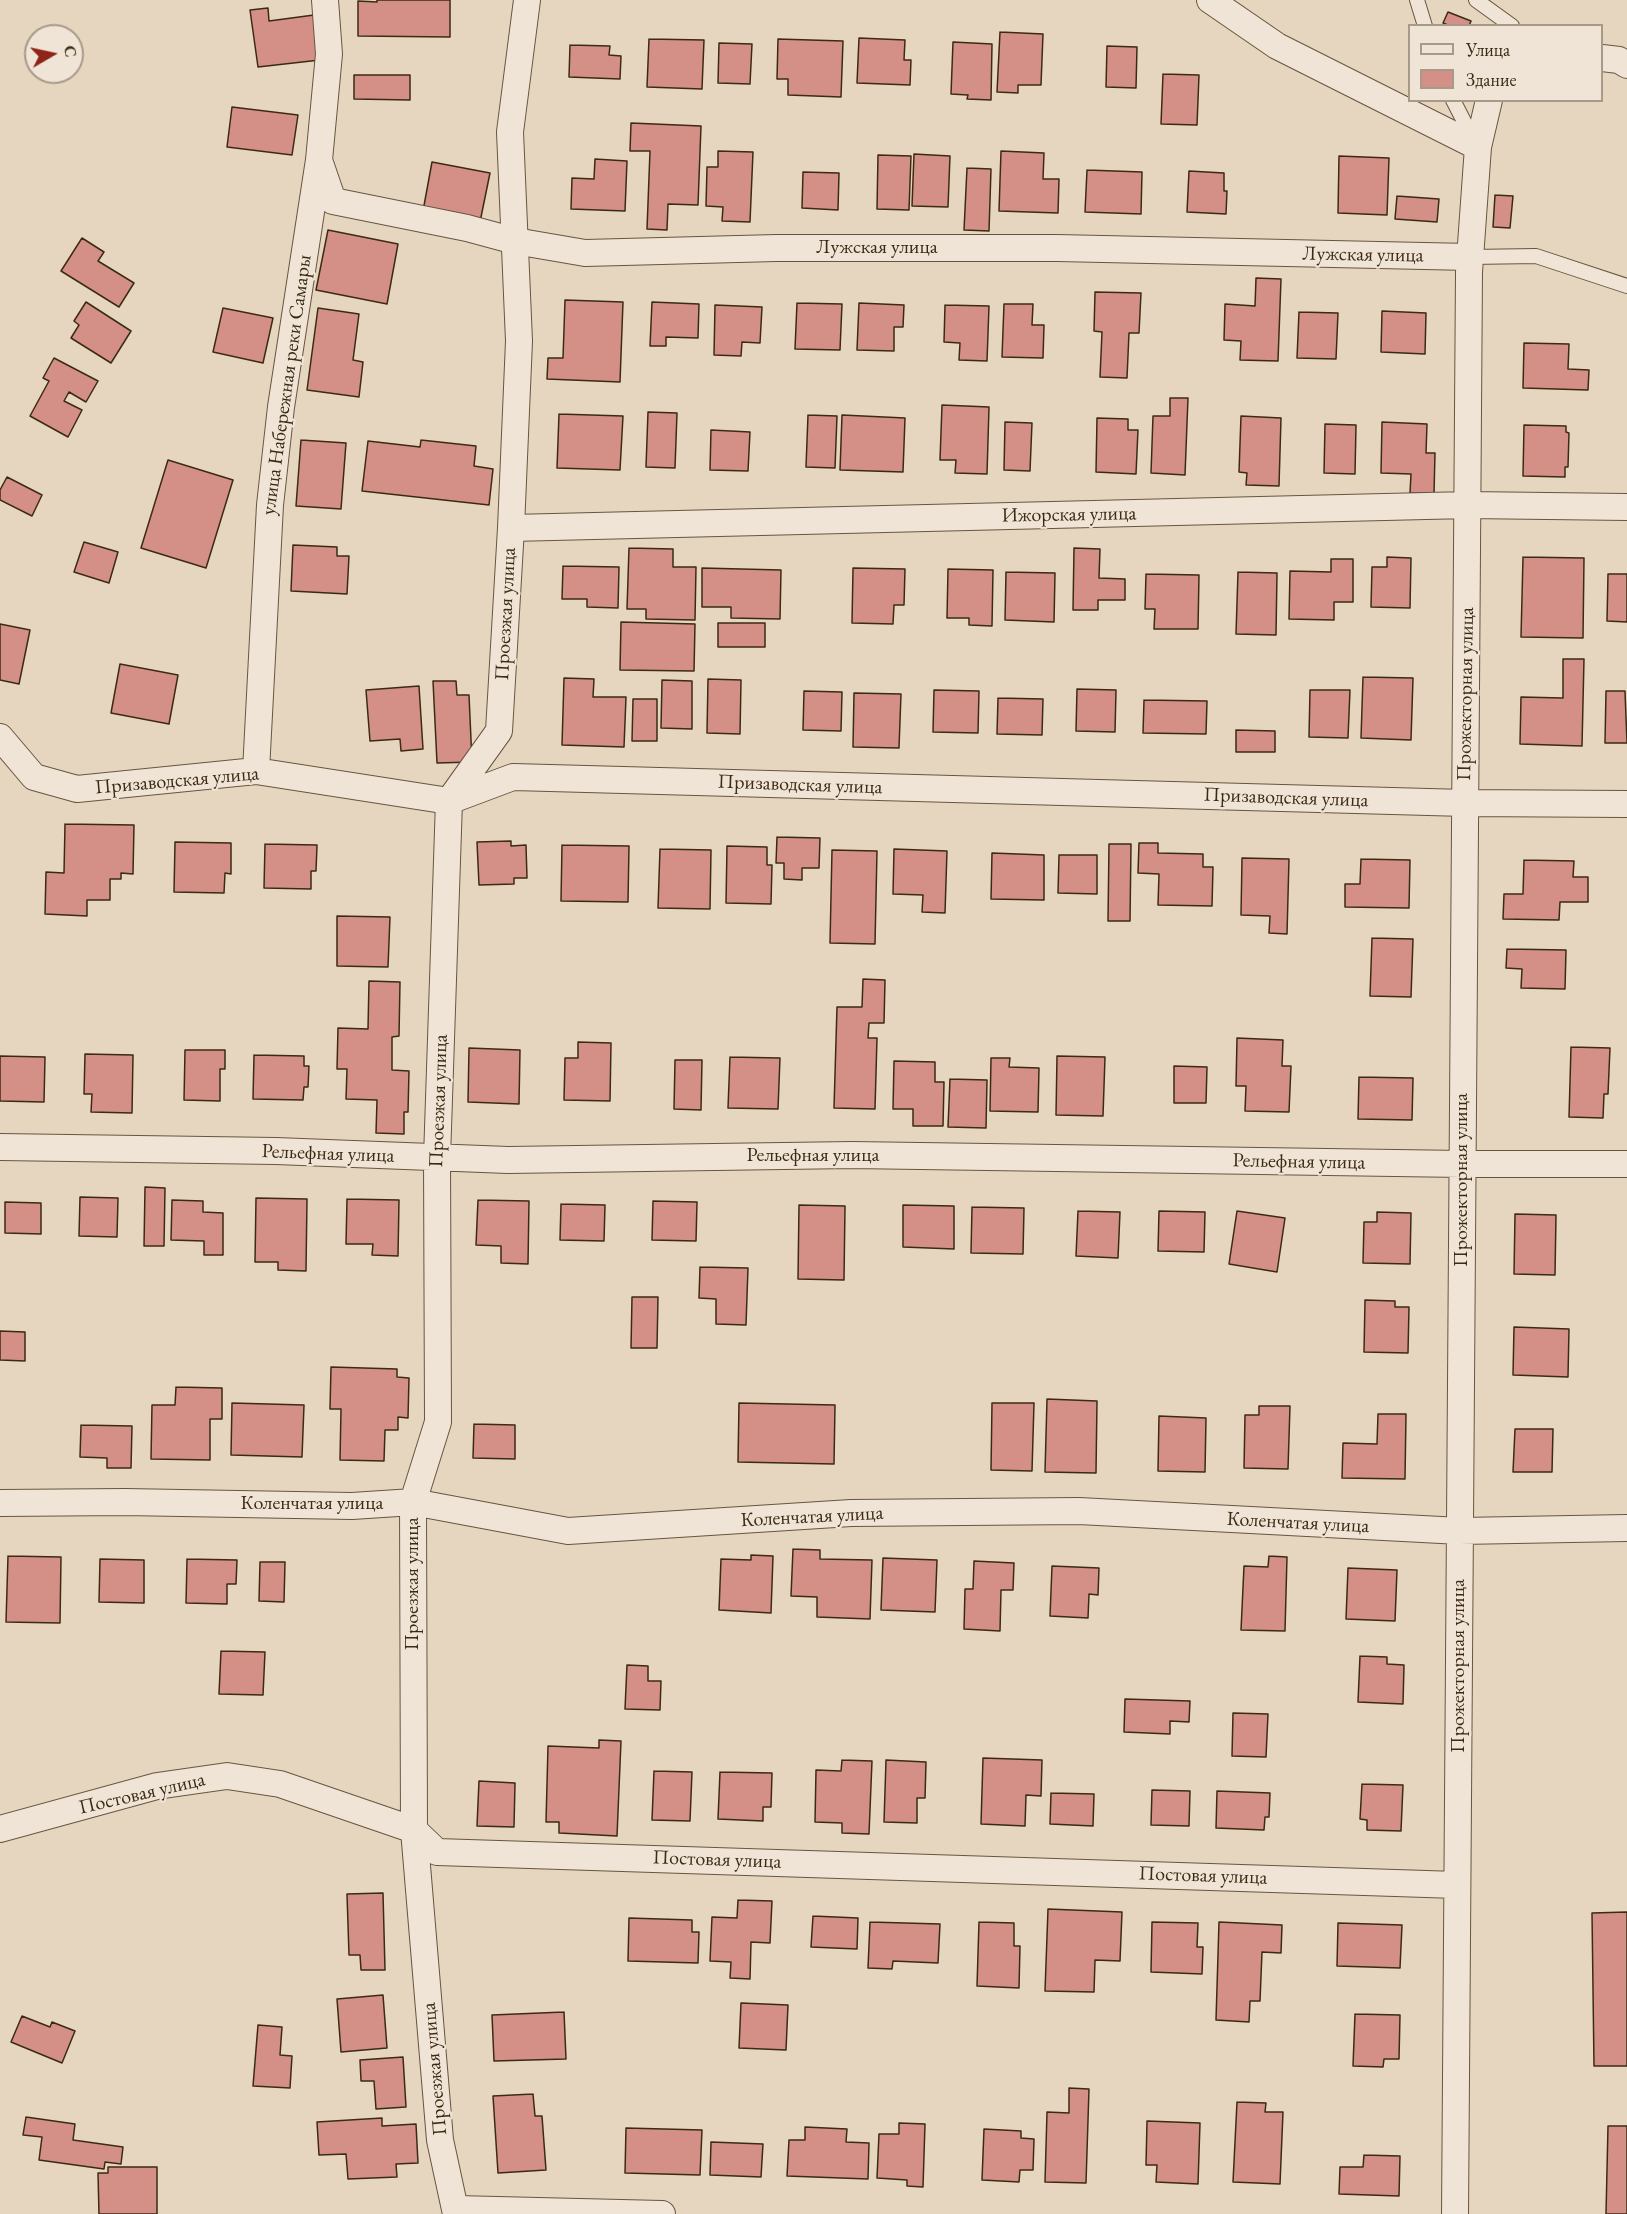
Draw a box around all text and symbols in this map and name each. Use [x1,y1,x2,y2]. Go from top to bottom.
north arrow [24,24,84,84]
legend [1408,24,1603,102]
text: Улица [1466,38,1510,61]
text: С [59,44,82,59]
text: Здание [1466,68,1516,91]
street label: Лужская улица [816,236,938,260]
street label: Лужская улица [1302,242,1424,268]
street label: улица Набережная реки Самары [257,253,317,517]
street label: Ижорская улица [1001,502,1137,528]
street label: Проезжая улица [491,547,521,681]
street label: Прожекторная улица [1452,607,1480,781]
street label: Призаводская улица [94,762,260,800]
street label: Призаводская улица [717,770,883,800]
street label: Призаводская улица [1203,783,1369,813]
street label: Проезжая улица [425,1034,453,1168]
street label: Прожекторная улица [1450,1093,1474,1267]
street label: Рельефная улица [261,1140,395,1168]
street label: Рельефная улица [747,1144,879,1168]
street label: Рельефная улица [1232,1149,1366,1175]
street label: Коленчатая улица [241,1492,383,1516]
street label: Коленчатая улица [740,1501,884,1533]
street label: Коленчатая улица [1226,1507,1370,1539]
street label: Проезжая улица [401,1517,425,1651]
street label: Прожекторная улица [1447,1579,1471,1753]
street label: Постовая улица [77,1768,207,1820]
street label: Постовая улица [652,1846,782,1874]
street label: Постовая улица [1138,1862,1268,1890]
street label: Проезжая улица [417,2002,453,2136]

